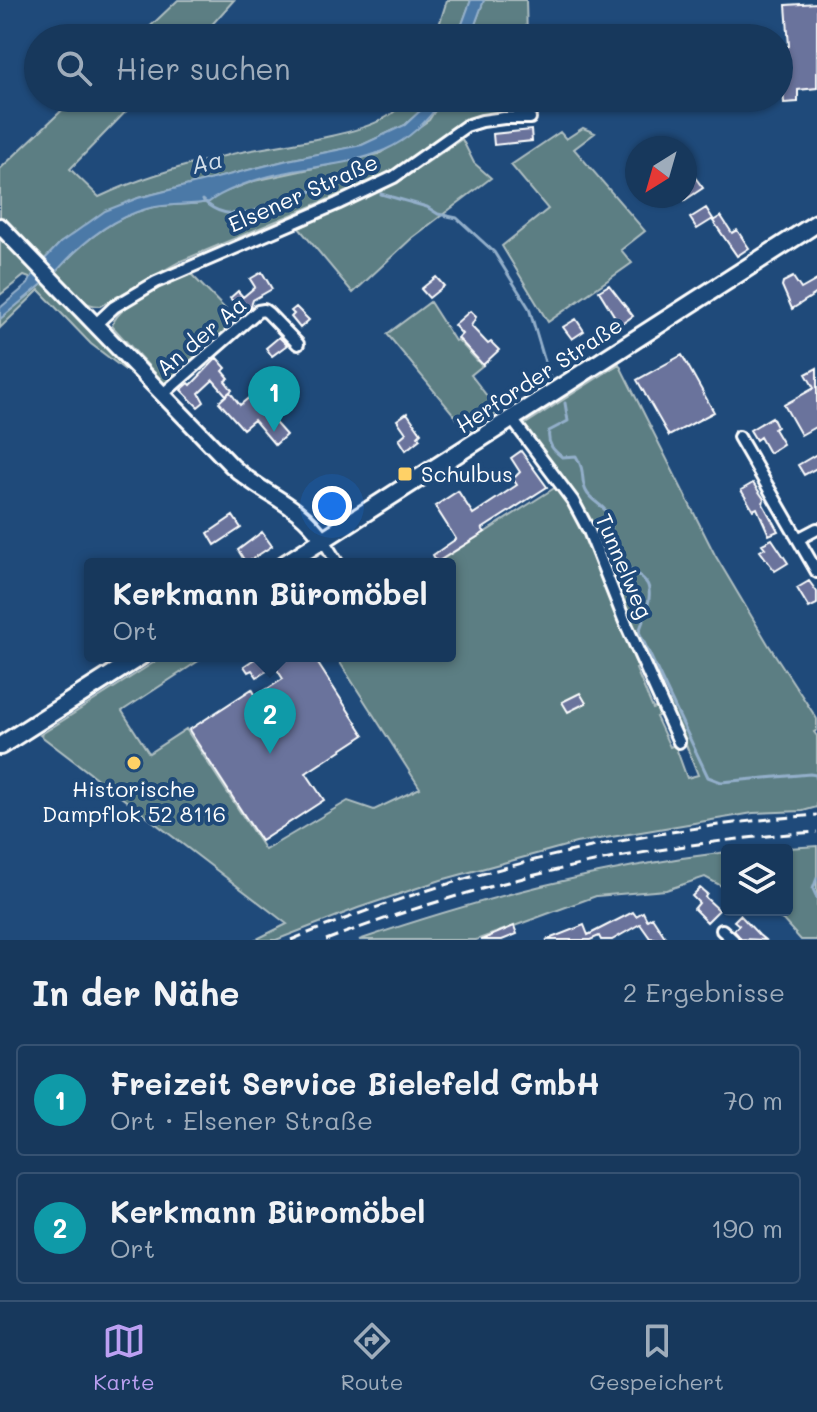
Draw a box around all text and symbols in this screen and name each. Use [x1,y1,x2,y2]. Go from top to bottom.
search box [24,24,793,112]
icon: search [52,46,96,90]
text: Hier suchen [116,48,291,88]
north arrow [625,136,697,208]
water label: Aa [188,143,226,180]
street label: Elsener Straße [223,147,382,238]
street label: An der Aa [150,289,252,382]
street label: Herforder Straße [450,310,628,439]
pin: 1 [248,366,300,432]
place label: Schulbus [421,459,513,488]
marker: Schulbus [396,465,414,483]
your location [312,486,352,526]
street label: Tunnelweg [589,509,660,623]
popup [84,558,456,662]
text: Kerkmann Büromöbel [112,573,428,613]
text: Ort [112,613,157,647]
pin: 2 [244,688,296,754]
marker: Historische Dampflok 52 8116 [125,754,143,772]
place label: Historische Dampflok 52 8116 [42,774,226,828]
map controls [721,844,793,916]
button: layers [721,844,793,916]
text: In der Nähe [32,970,240,1015]
text: 2 Ergebnisse [623,975,785,1009]
text: Freizeit Service Bielefeld GmbH [110,1063,600,1103]
text: 1 [54,1083,66,1117]
text: 70 m [723,1083,783,1117]
text: Ort · Elsener Straße [110,1103,373,1137]
text: Kerkmann Büromöbel [110,1191,425,1231]
text: 2 [53,1211,67,1245]
text: 190 m [711,1211,783,1245]
text: Ort [110,1231,155,1265]
tab: Karte [93,1319,155,1396]
tab: Route [341,1319,403,1396]
tab: Gespeichert [590,1319,724,1396]

